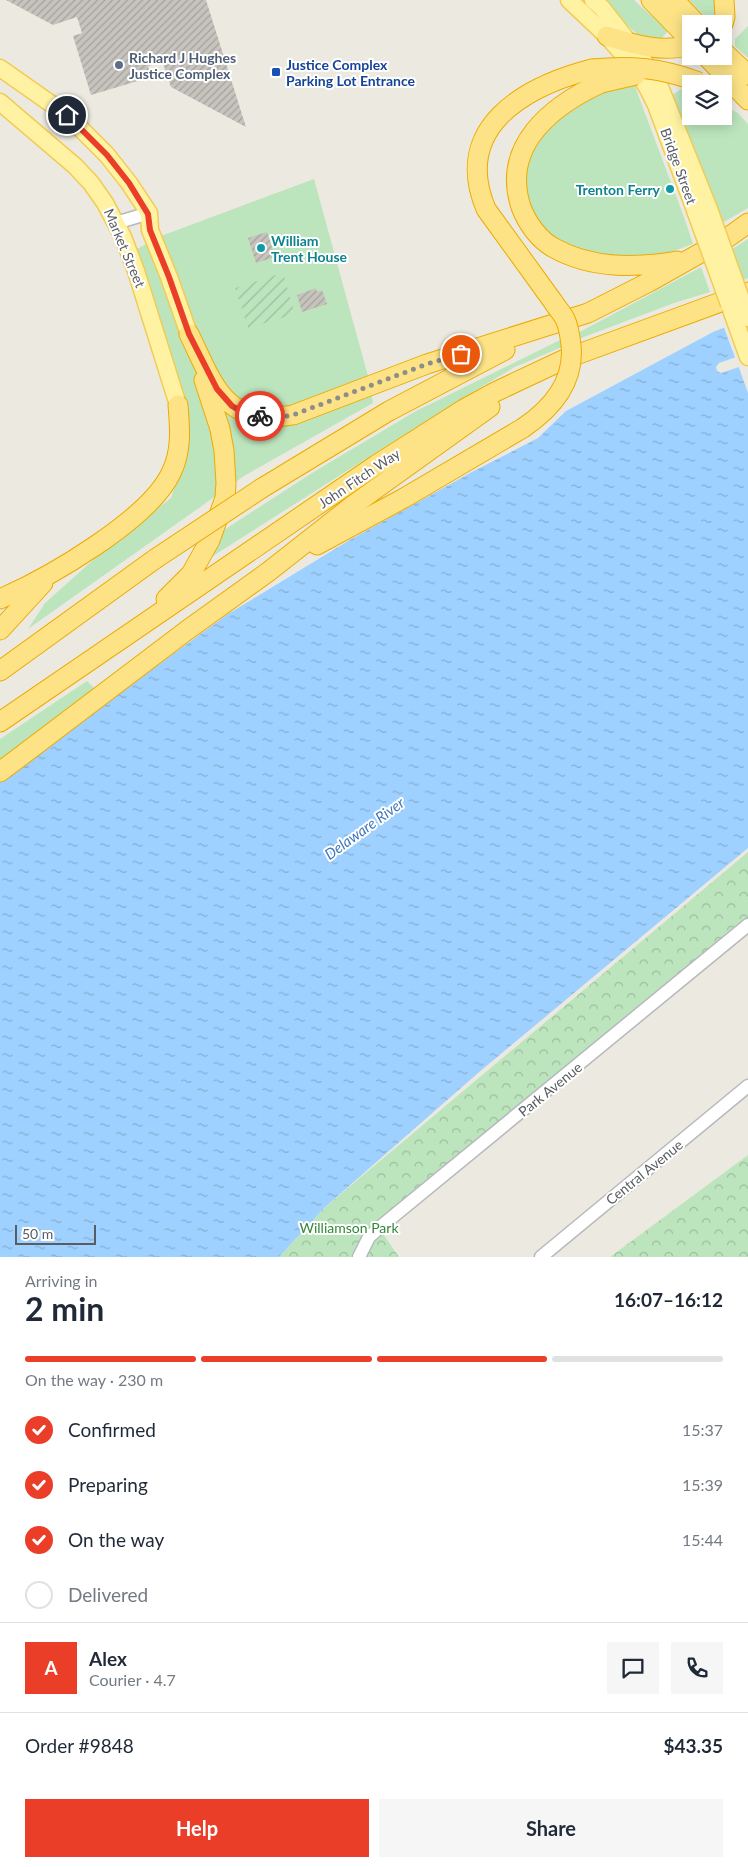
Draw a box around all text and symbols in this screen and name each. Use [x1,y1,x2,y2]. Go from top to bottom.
map controls [682,15,732,125]
button: locate [682,15,732,65]
place label: Richard J Hughes Justice Complex [129,49,236,82]
place label: Justice Complex Parking Lot Entrance [286,56,416,89]
marker: Richard J Hughes Justice Complex [113,59,125,71]
marker: Justice Complex Parking Lot Entrance [270,66,282,78]
button: layers [682,75,732,125]
pin [46,94,88,136]
icon: home [53,101,81,129]
street label: Bridge Street [657,125,701,207]
place label: Trenton Ferry [576,181,661,198]
marker: Trenton Ferry [664,183,676,195]
street label: Market Street [101,206,149,290]
place label: William Trent House [271,232,348,265]
marker: William Trent House [255,242,267,254]
pin [440,333,482,375]
icon: bag [447,340,475,368]
courier [235,391,285,441]
icon: bike [246,402,274,430]
street label: John Fitch Way [315,444,404,512]
water label: Delaware River [321,793,408,863]
street label: Park Avenue [515,1058,585,1120]
street label: Central Avenue [602,1136,686,1208]
park label: Williamson Park [300,1219,399,1236]
scale bar [15,1222,96,1245]
text: 50 m [22,1225,53,1242]
text: Arriving in [25,1271,98,1290]
text: 16:07–16:12 [614,1288,723,1311]
text: 2 min [25,1289,104,1328]
text: On the way · 230 m [25,1370,163,1389]
icon: check [25,1416,53,1444]
text: Confirmed [68,1418,156,1441]
text: 15:37 [682,1420,723,1439]
icon: check [25,1471,53,1499]
text: Preparing [68,1473,148,1496]
text: 15:39 [682,1475,723,1494]
icon: check [25,1526,53,1554]
text: On the way [68,1528,164,1551]
text: 15:44 [682,1530,723,1549]
text: Delivered [68,1583,148,1606]
button: chat [607,1642,659,1694]
button: phone [671,1642,723,1694]
text: Alex [89,1647,127,1670]
text: A [44,1656,58,1679]
text: Courier · 4.7 [89,1670,176,1689]
text: Order #9848 [25,1734,134,1757]
text: $43.35 [663,1734,723,1757]
button: Help [25,1799,369,1857]
button: Share [379,1799,723,1857]

